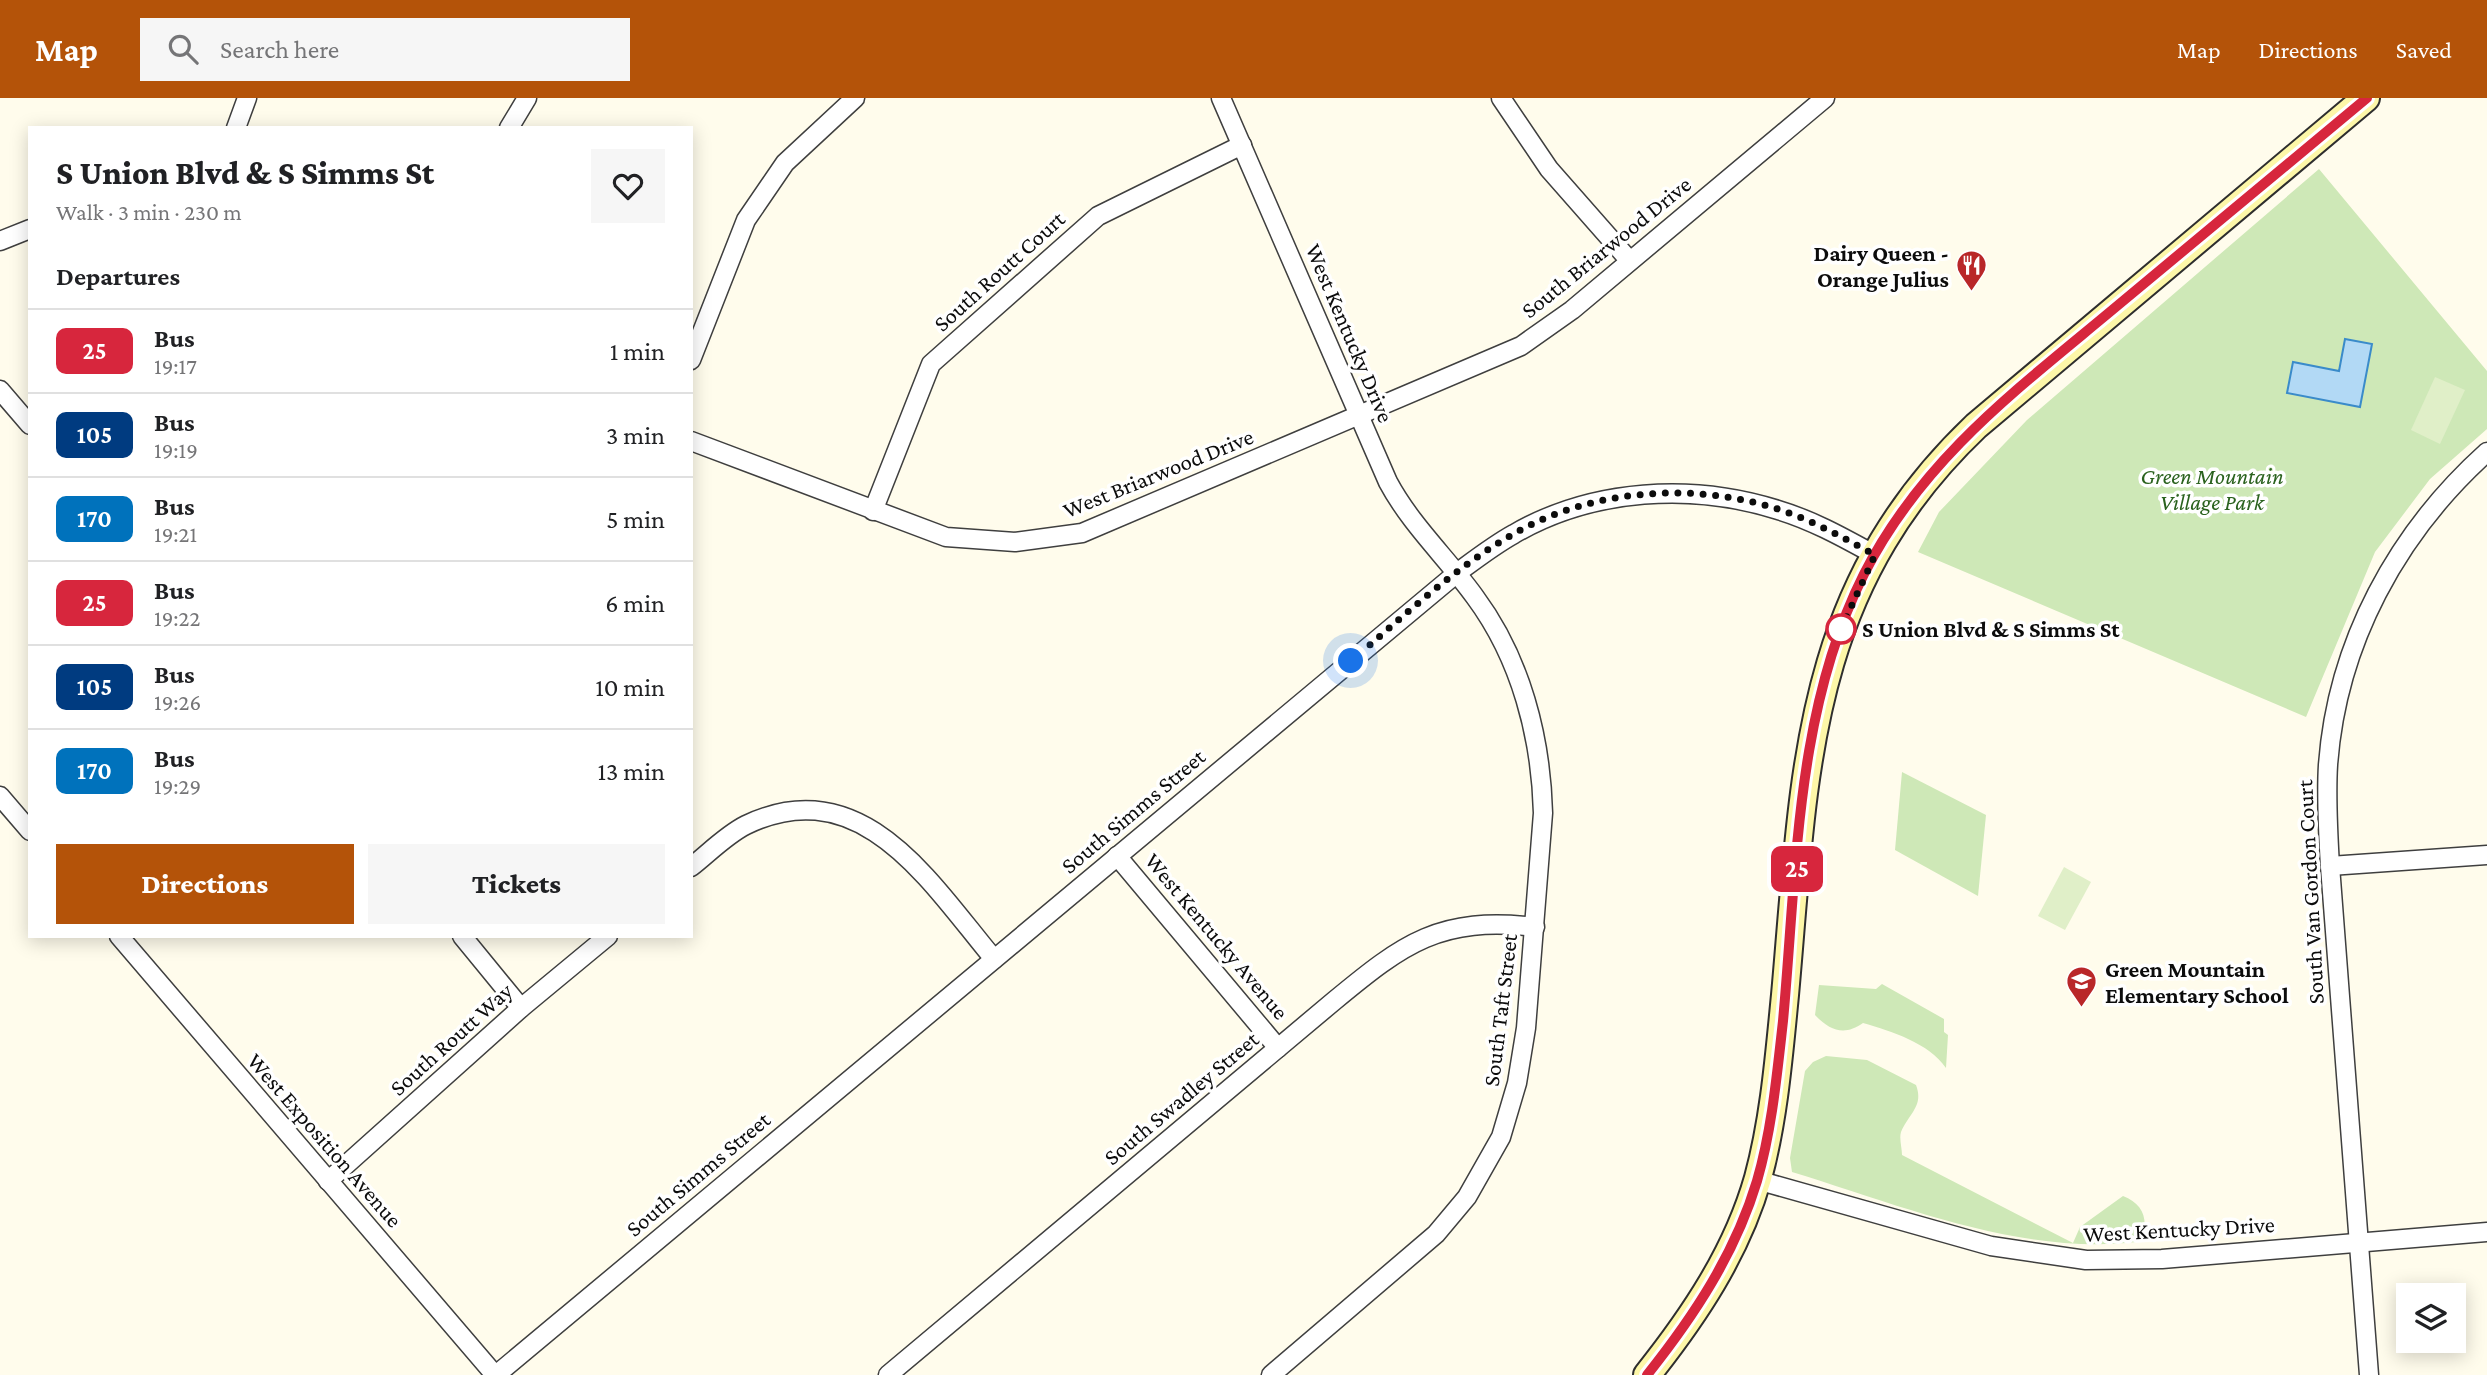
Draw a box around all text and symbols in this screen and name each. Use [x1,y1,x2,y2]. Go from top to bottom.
search box [140,18,630,81]
icon: search [164,30,202,68]
text: Map [35,31,98,68]
text: Search here [220,35,339,64]
text: Map [2177,36,2221,63]
text: Directions [2259,36,2358,63]
text: Saved [2396,36,2452,63]
button: heart [591,149,665,223]
text: S Union Blvd & S Simms St [56,154,434,191]
street label: South Briarwood Drive [1516,171,1696,323]
text: Walk · 3 min · 230 m [56,199,242,225]
street label: South Routt Court [928,205,1070,337]
street label: West Kentucky Drive [1301,240,1399,426]
place label: Dairy Queen - Orange Julius [1814,240,1949,292]
restaurant icon: Dairy Queen - Orange Julius [1955,249,1989,293]
text: Departures [56,262,180,291]
text: Bus [154,324,195,353]
text: 25 [83,337,107,364]
text: 1 min [610,337,665,366]
text: 19:17 [154,353,197,379]
text: Bus [154,408,195,437]
text: 105 [77,421,112,448]
text: 3 min [606,421,665,450]
street label: West Briarwood Drive [1059,423,1257,523]
text: 19:19 [154,437,198,463]
park label: Green Mountain Village Park [2140,463,2284,515]
text: Bus [154,492,195,521]
text: 170 [77,505,112,532]
text: 5 min [606,505,665,534]
text: 19:21 [154,521,197,547]
text: Bus [154,576,195,605]
text: 25 [83,589,107,616]
text: 6 min [605,589,665,618]
text: 19:22 [154,605,200,631]
marker: S Union Blvd & S Simms St [1826,614,1856,644]
place label: S Union Blvd & S Simms St [1862,616,2120,642]
your location [1333,643,1368,678]
text: Bus [154,660,195,689]
text: 105 [77,673,112,700]
text: 10 min [595,673,665,702]
text: 19:26 [154,689,201,715]
street label: South Simms Street [1056,743,1210,879]
text: Bus [154,744,195,773]
text: 170 [77,757,112,784]
text: 13 min [597,757,665,786]
text: 19:29 [154,773,201,799]
street label: South Van Gordon Court [2291,779,2329,1005]
button: Directions [56,844,354,924]
button: Tickets [368,844,665,924]
line badge: 25 [1766,846,1828,892]
street label: West Kentucky Avenue [1140,848,1294,1024]
text: 25 [1785,855,1809,882]
street label: South Taft Street [1478,932,1522,1088]
place label: Green Mountain Elementary School [2105,956,2289,1008]
school or university icon: Green Mountain Elementary School [2065,965,2099,1009]
street label: South Routt Way [385,977,518,1101]
street label: South Swadley Street [1099,1026,1264,1170]
street label: West Exposition Avenue [242,1048,408,1232]
street label: South Simms Street [621,1106,775,1242]
street label: West Kentucky Drive [2083,1211,2275,1247]
map controls [2396,1283,2466,1353]
button: layers [2396,1283,2466,1353]

